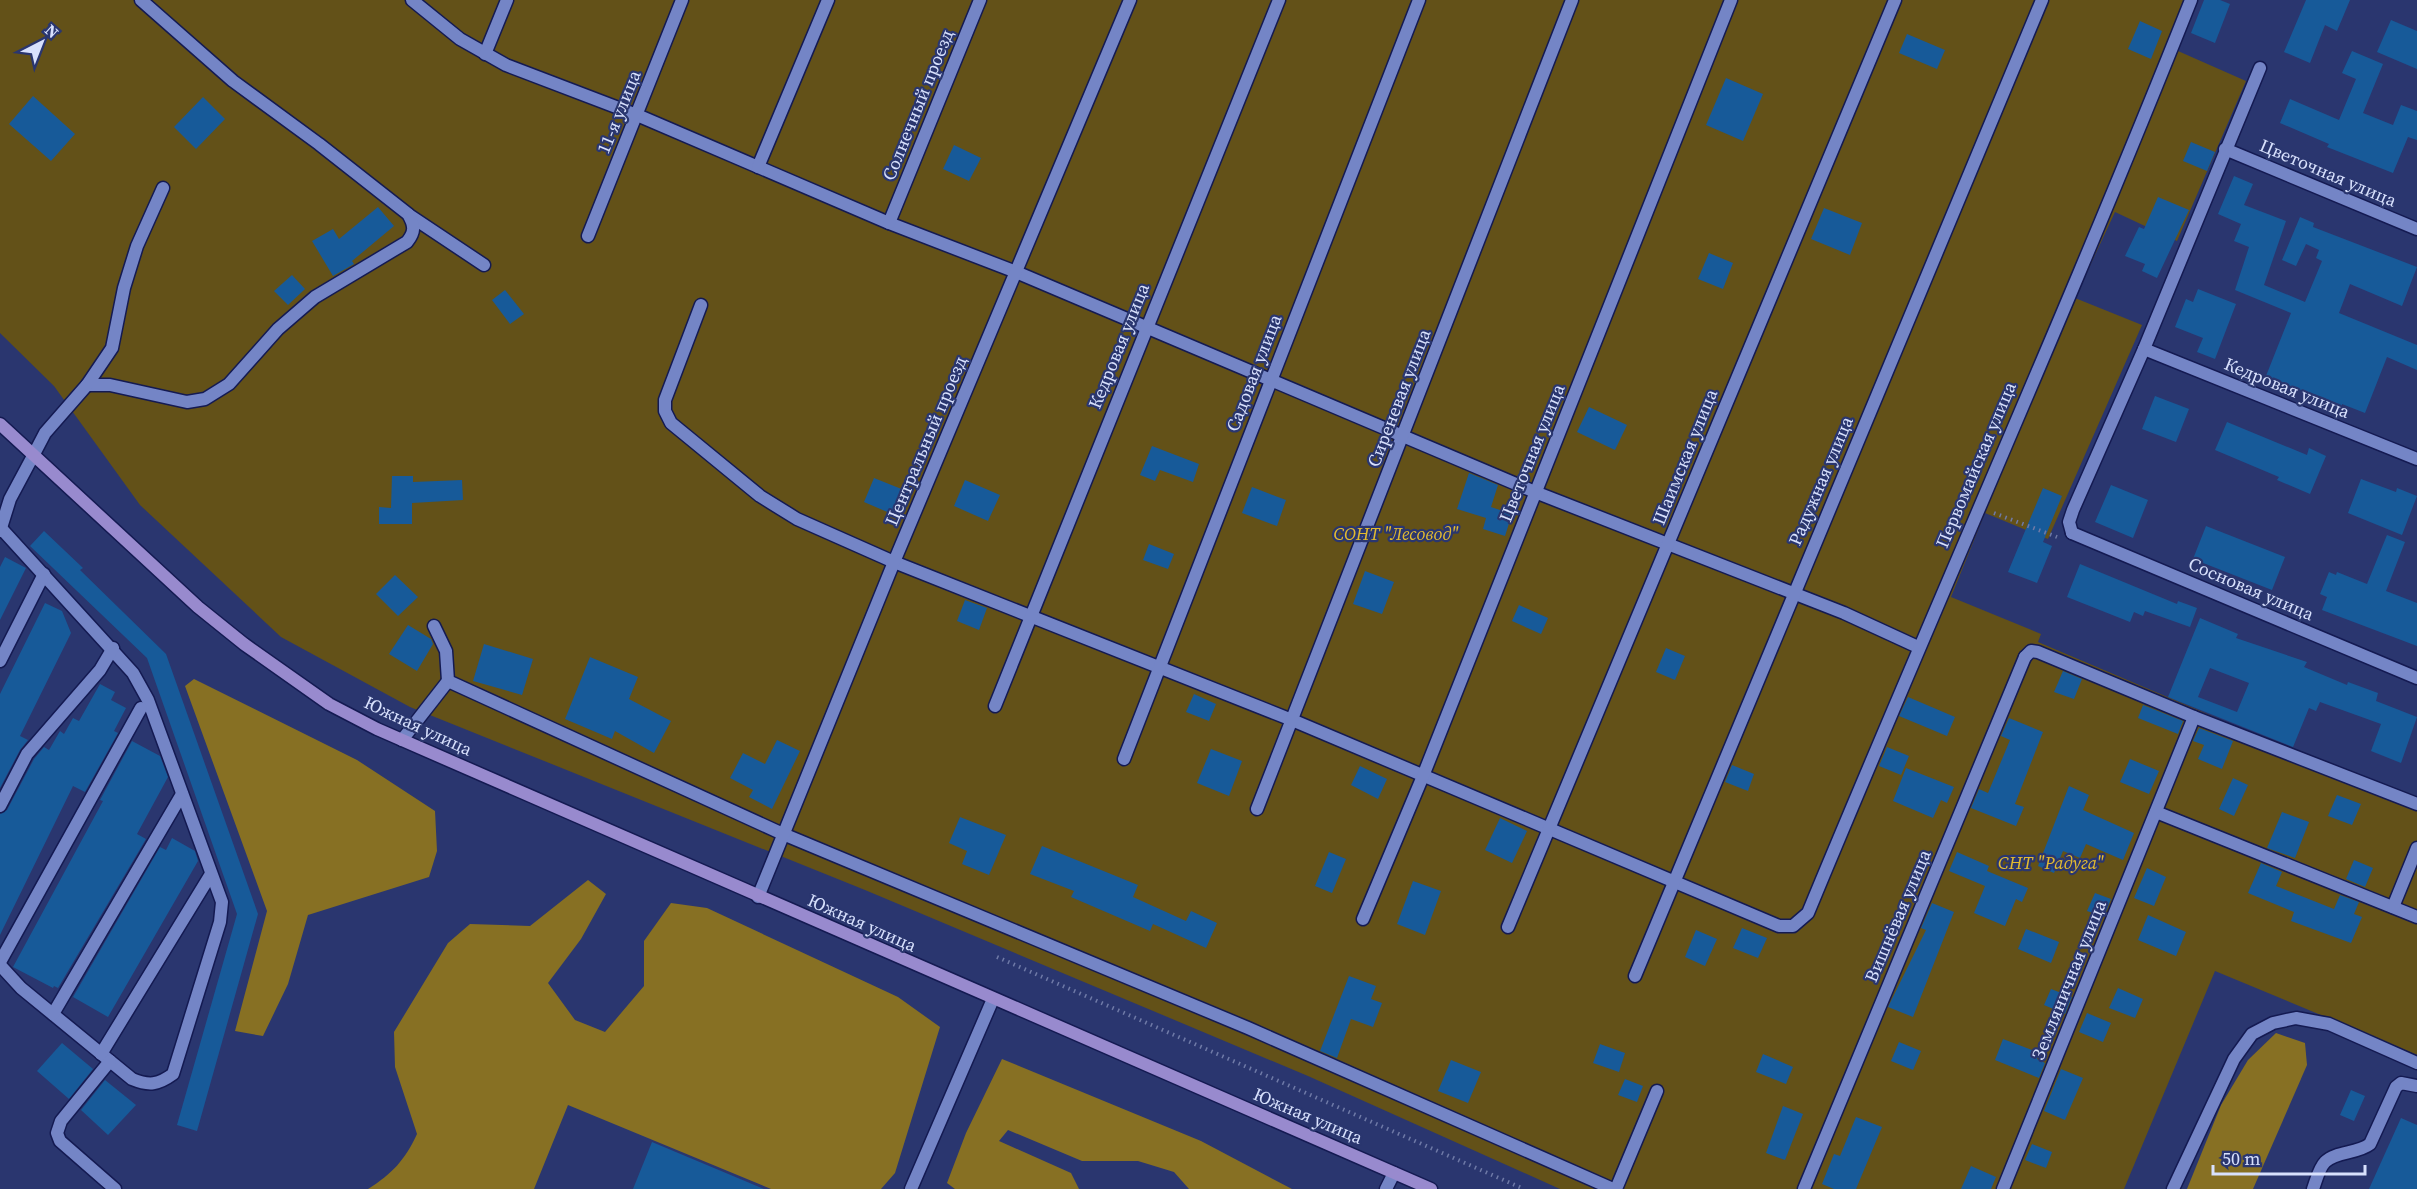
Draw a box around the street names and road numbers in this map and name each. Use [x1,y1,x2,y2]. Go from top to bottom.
street label: Солнечный проезд [876,26,959,184]
street label: 11-я улица [590,66,647,157]
street label: Цветочная улица [2256,132,2401,213]
street label: Кедровая улица [1082,279,1155,412]
street label: Садовая улица [1220,310,1288,435]
street label: Сиреневая улица [1361,325,1437,470]
street label: Кедровая улица [2221,351,2354,424]
street label: Центральный проезд [878,352,973,529]
street label: Первомайская улица [1929,377,2022,552]
street label: Цветочная улица [1493,379,1571,525]
street label: Шаимская улица [1646,384,1723,528]
street label: Радужная улица [1782,412,1859,549]
street label: Сосновая улица [2185,551,2319,627]
street label: Южная улица [360,690,477,762]
street label: Вишнёвая улица [1858,845,1937,986]
street label: Южная улица [804,887,921,958]
street label: Земляничная улица [2025,895,2112,1063]
street label: Южная улица [1250,1081,1367,1150]

